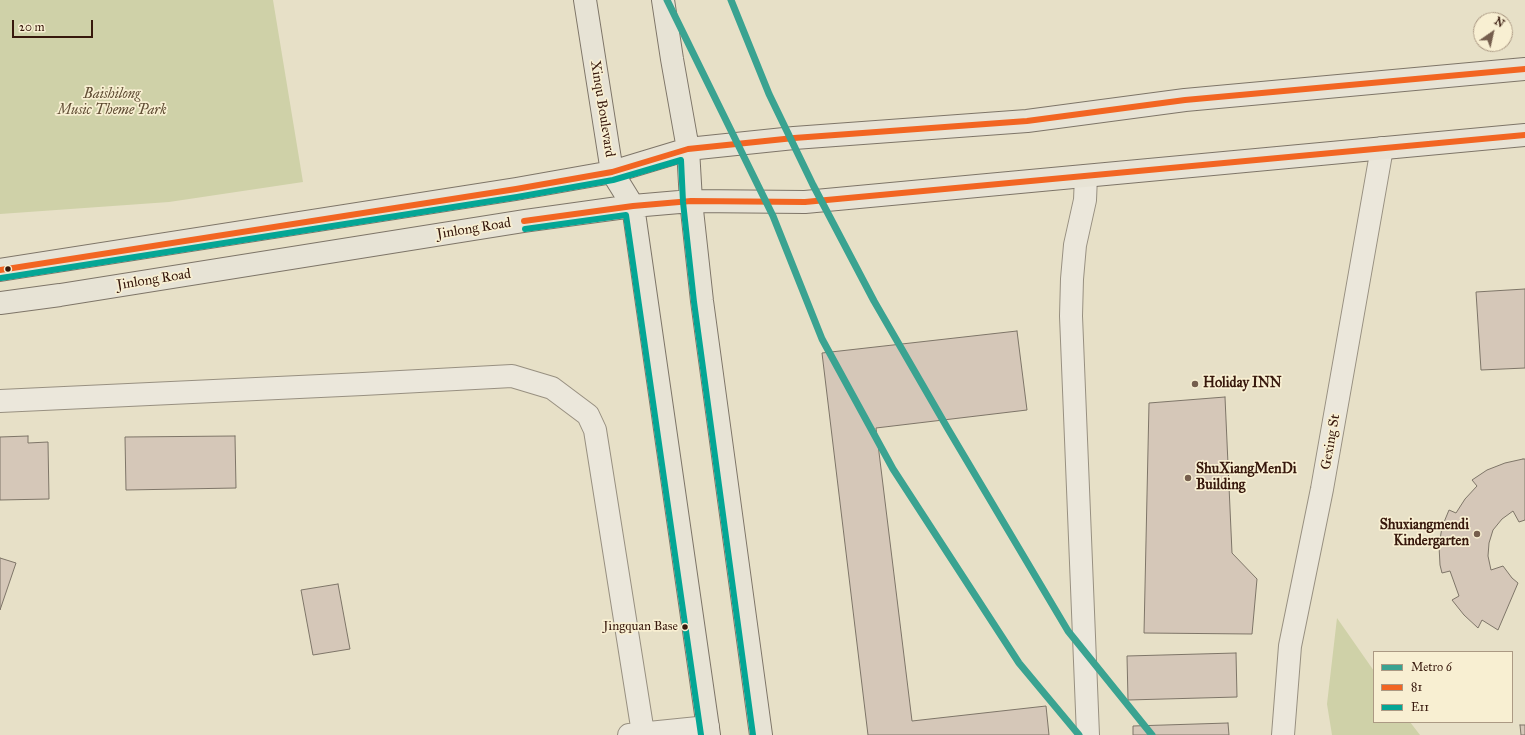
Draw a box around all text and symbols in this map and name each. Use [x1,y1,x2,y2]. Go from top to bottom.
scale bar [14,12,95,38]
north arrow [1473,12,1513,52]
text: N [1492,14,1507,30]
text: 20 m [19,20,45,34]
street label: Xinqu Boulevard [586,59,618,159]
park label: Baishilong Music Theme Park [58,87,166,120]
street label: Jinlong Road [436,215,512,243]
unlabelled marker [3,264,13,274]
street label: Jinlong Road [116,266,192,294]
place label: Holiday INN [1203,376,1282,392]
marker: Holiday INN [1190,379,1200,389]
street label: Gexing St [1318,413,1344,471]
place label: ShuXiangMenDi Building [1196,462,1297,494]
marker: ShuXiangMenDi Building [1183,473,1193,483]
place label: Shuxiangmendi Kindergarten [1380,518,1469,550]
marker: Shuxiangmendi Kindergarten [1472,529,1482,539]
place label: Jingquan Base [603,619,678,635]
marker: Jingquan Base [680,622,690,632]
legend [1373,651,1513,723]
text: Metro 6 [1411,660,1452,674]
text: 81 [1411,680,1422,694]
text: E11 [1411,700,1429,714]

